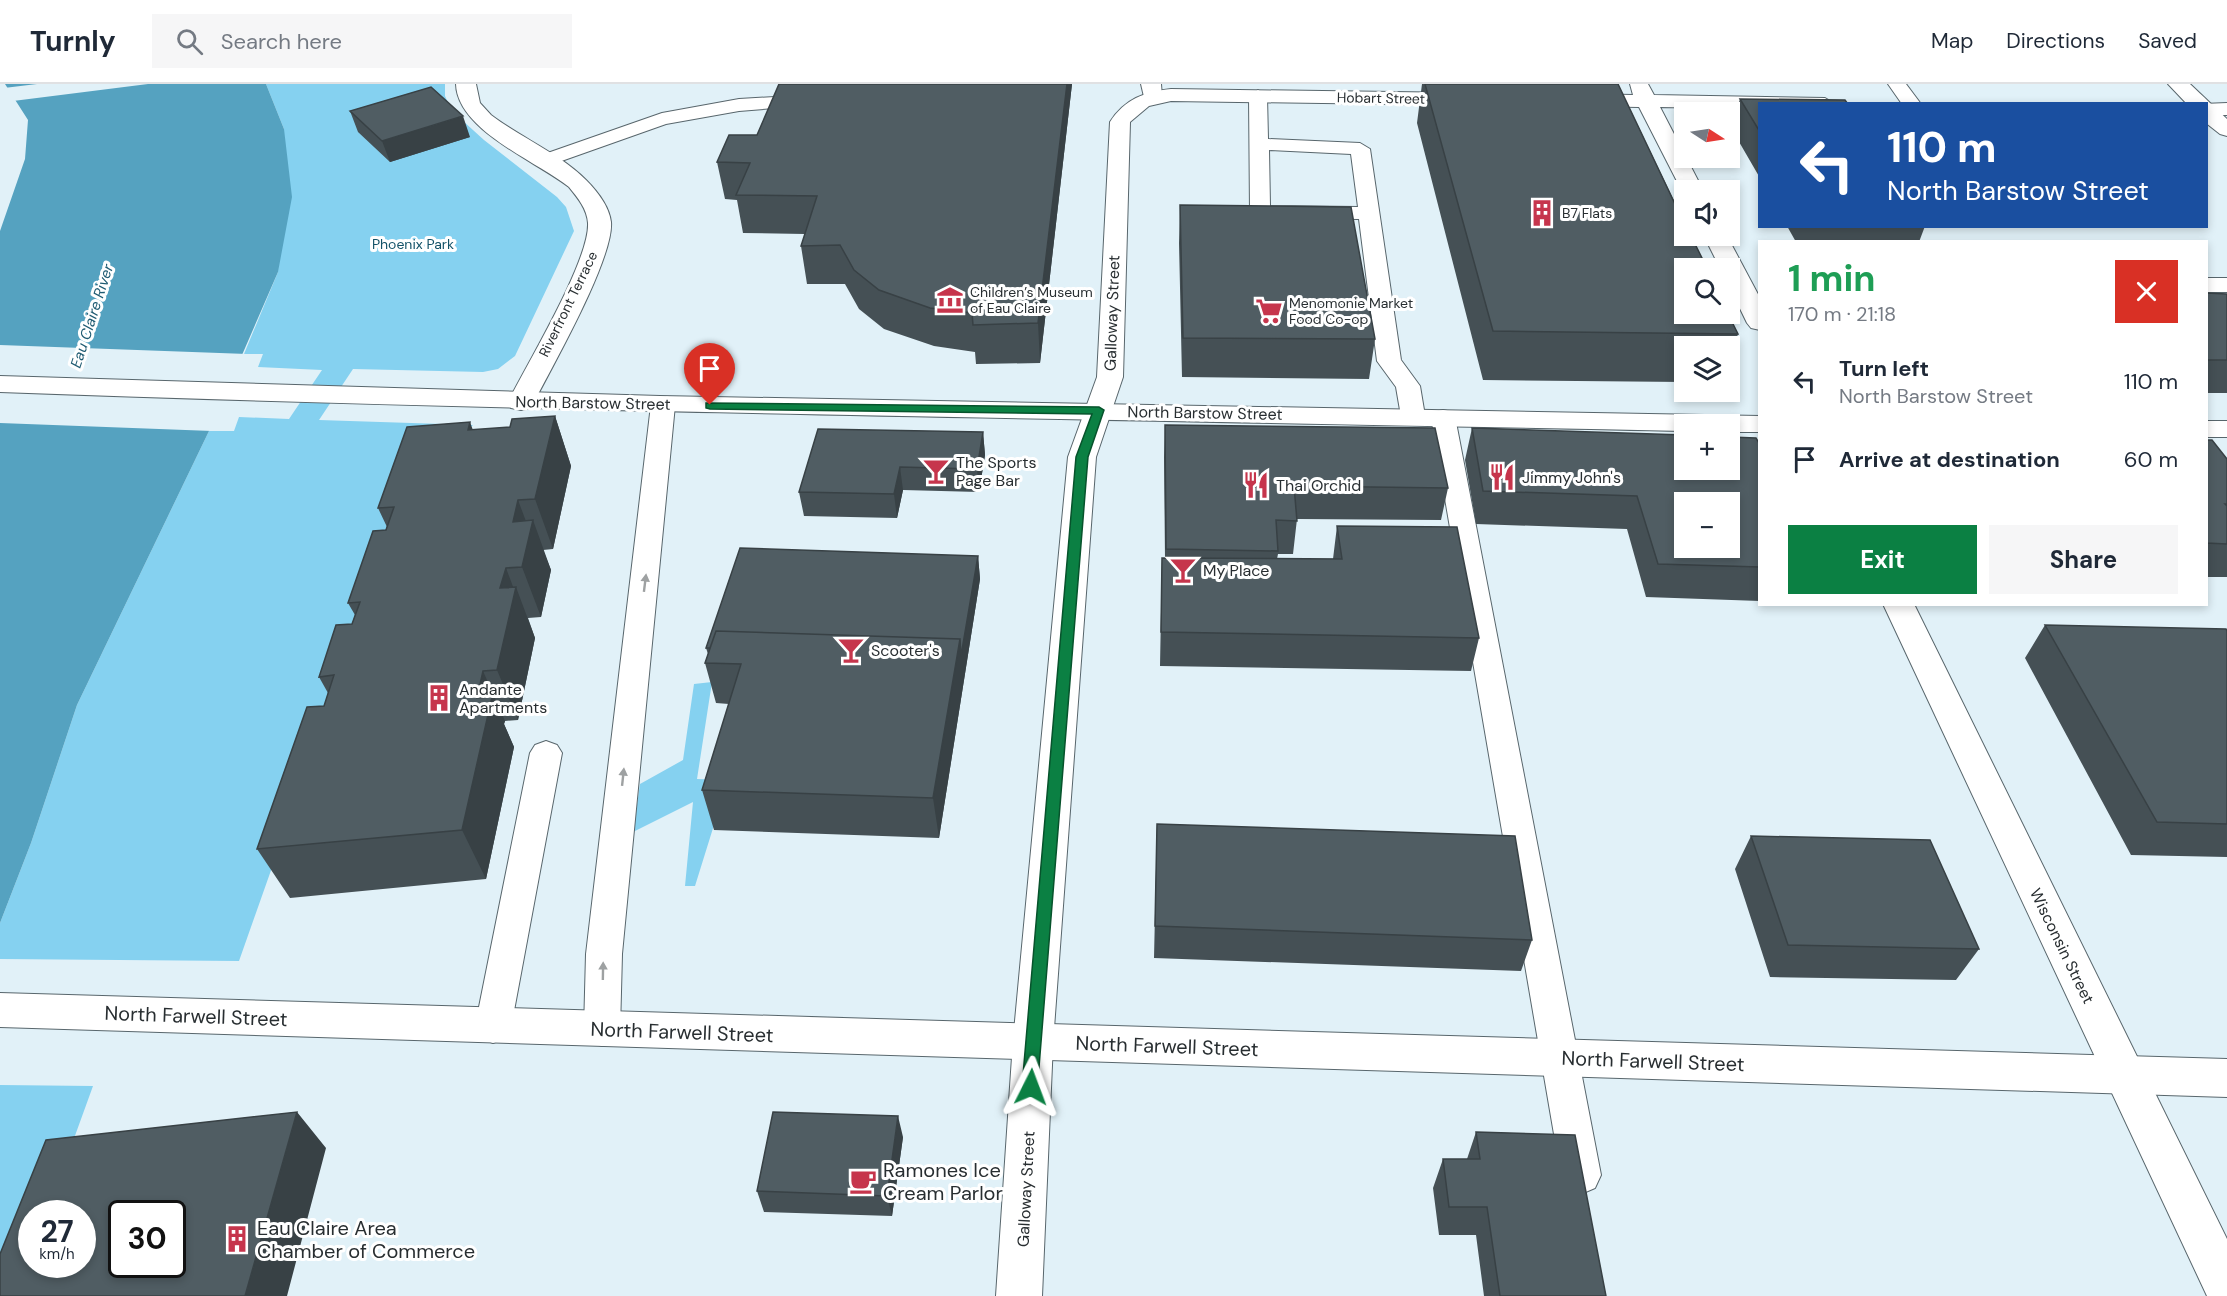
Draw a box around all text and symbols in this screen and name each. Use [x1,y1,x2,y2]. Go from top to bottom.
search box [152,14,572,68]
text: Turnly [30,23,116,60]
icon: search [173,25,206,58]
text: Search here [221,27,342,56]
text: Map [1931,27,1973,55]
text: Directions [2006,27,2105,55]
text: Saved [2138,27,2197,55]
street label: Hobart Street [1337,88,1425,108]
north arrow [1674,102,1740,168]
map controls [1674,102,1740,558]
text: 110 m [1887,120,1997,175]
icon: left [1788,126,1866,204]
text: North Barstow Street [1887,173,2149,208]
button: sound [1674,180,1740,246]
building icon: B7 Flats [1527,198,1557,228]
place label: B7 Flats [1562,204,1612,222]
park label: Phoenix Park [372,235,454,253]
street label: Riverfront Terrace [535,248,601,360]
street label: Galloway Street [1099,255,1125,371]
text: 1 min [1788,255,1876,302]
button: search [1674,258,1740,324]
button: close [2115,260,2178,323]
water label: Eau Claire River [66,261,118,370]
place label: Children’s Museum of Eau Claire [970,283,1093,317]
museum icon: Children’s Museum of Eau Claire [935,285,965,315]
place label: Menomonie Market Food Co-op [1289,294,1413,328]
supermarket icon: Menomonie Market Food Co-op [1254,296,1284,326]
text: 170 m · 21:18 [1788,301,1896,327]
button: layers [1674,336,1740,402]
pin [684,343,735,405]
icon: arrive [693,352,726,385]
text: Turn left [1839,354,1929,383]
icon: left [1788,365,1821,398]
text: 110 m [2124,367,2178,396]
text: North Barstow Street [1839,383,2033,409]
street label: North Barstow Street [515,391,671,415]
street label: North Barstow Street [1127,401,1283,425]
button: + [1674,414,1740,480]
icon: arrive [1788,443,1821,476]
text: Arrive at destination [1839,445,2060,474]
text: 60 m [2124,445,2178,474]
place label: The Sports Page Bar [956,452,1037,491]
bar icon: The Sports Page Bar [921,456,951,486]
restaurant icon: Jimmy John's [1487,462,1517,492]
place label: Jimmy John's [1522,467,1621,488]
restaurant icon: Thai Orchid [1241,470,1271,500]
place label: Thai Orchid [1276,475,1361,496]
button: − [1674,492,1740,558]
button: Exit [1788,525,1977,594]
button: Share [1989,525,2178,594]
bar icon: My Place [1168,555,1198,585]
place label: My Place [1203,560,1269,581]
one-way arrow [640,574,650,593]
bar icon: Scooter's [836,635,866,665]
place label: Scooter's [871,640,940,661]
place label: Andante Apartments [459,679,547,718]
building icon: Andante Apartments [424,683,454,713]
one-way arrow [618,768,628,787]
street label: Wisconsin Street [2025,885,2099,1007]
one-way arrow [599,962,608,981]
street label: North Farwell Street [104,1000,288,1032]
street label: North Farwell Street [590,1016,774,1048]
street label: North Farwell Street [1075,1030,1259,1062]
street label: North Farwell Street [1561,1045,1745,1077]
position arrow [999,1055,1063,1119]
street label: Galloway Street [1012,1131,1040,1247]
place label: Ramones Ice Cream Parlor [883,1157,1003,1206]
cafe icon: Ramones Ice Cream Parlor [848,1166,878,1196]
speed limit sign: 30 [108,1200,186,1278]
text: 27 [40,1212,74,1251]
place label: Eau Claire Area Chamber of Commerce [257,1215,475,1264]
building icon: Eau Claire Area Chamber of Commerce [222,1224,252,1254]
text: km/h [39,1244,75,1264]

